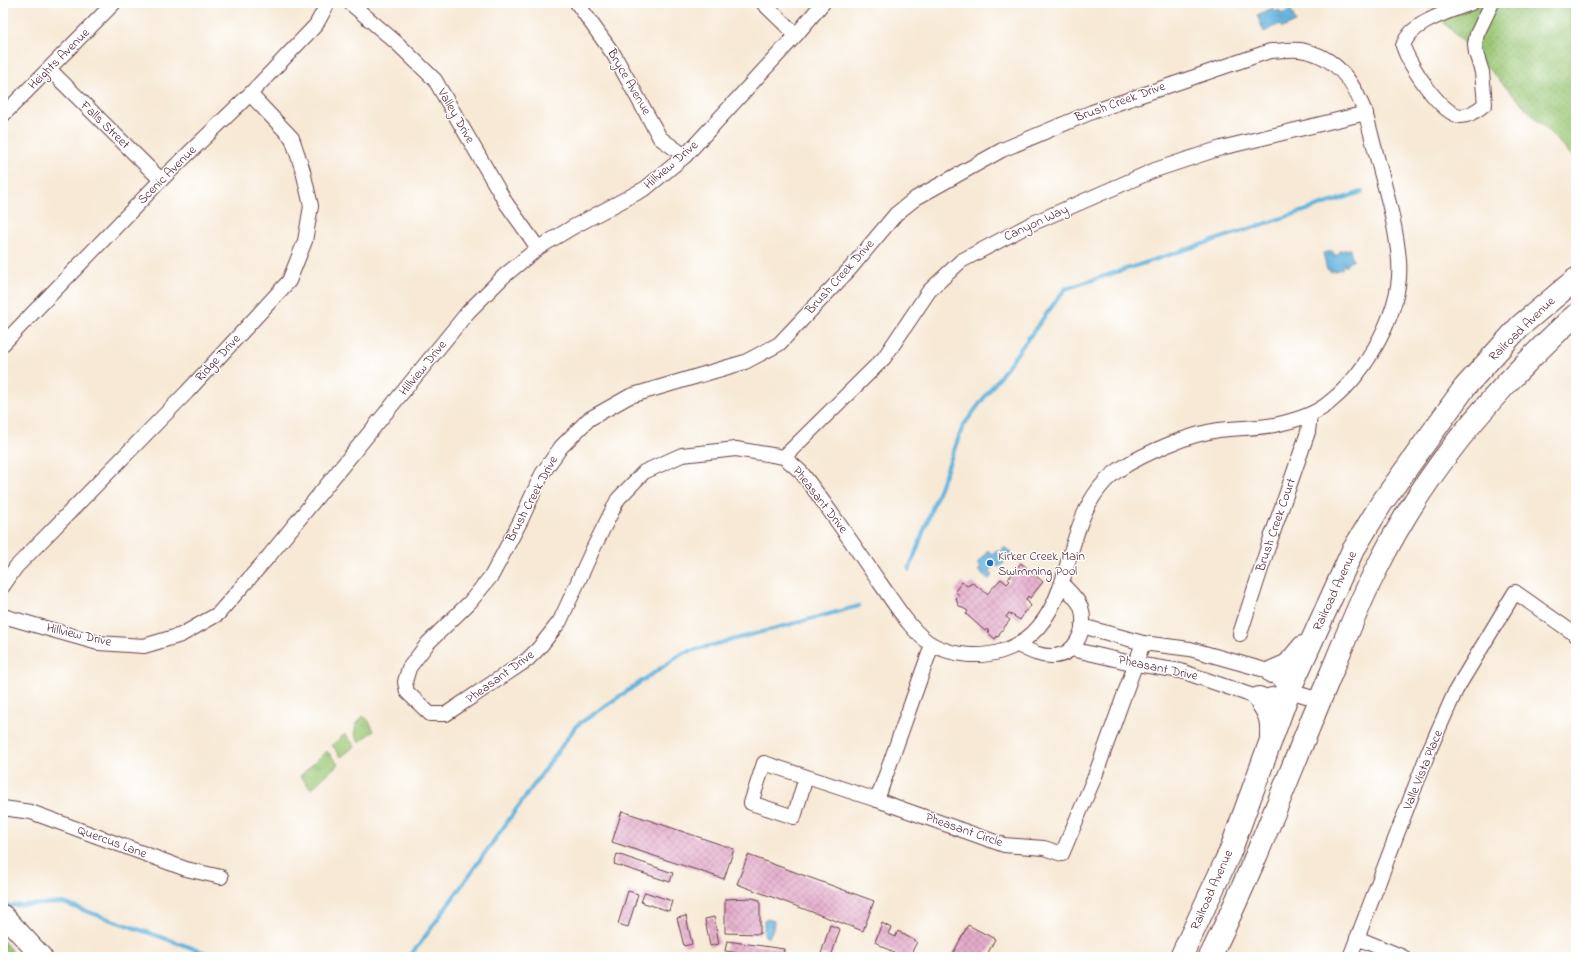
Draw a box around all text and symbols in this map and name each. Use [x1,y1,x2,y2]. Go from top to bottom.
street label: Heights Avenue [24,24,95,95]
street label: Bryce Avenue [601,44,656,119]
street label: Brush Creek Drive [1071,77,1168,128]
street label: Valley Drive [431,84,480,148]
street label: Falls Street [75,96,135,154]
street label: Hillview Drive [640,136,702,194]
street label: Scenic Avenue [133,141,201,209]
street label: Canyon Way [1001,200,1072,247]
street label: Brush Creek Drive [800,235,879,319]
street label: Railroad Avenue [1484,292,1560,366]
street label: Ridge Drive [191,330,246,387]
street label: Hillview Drive [395,336,451,400]
street label: Brush Creek Drive [501,452,563,546]
street label: Pheasant Drive [788,462,852,538]
street label: Brush Creek Court [1251,475,1301,575]
place label: Kirker Creek Main Swimming Pool [998,547,1085,582]
street label: Railroad Avenue [1308,548,1362,634]
marker: Kirker Creek Main Swimming Pool [985,558,995,568]
street label: Hillview Drive [45,618,114,652]
street label: Pheasant Drive [462,646,538,708]
street label: Pheasant Drive [1117,650,1200,686]
street label: Valle Vista Place [1398,727,1448,814]
street label: Pheasant Circle [923,808,1005,852]
street label: Quercus Lane [75,821,150,863]
street label: Railroad Avenue [1186,847,1238,933]

